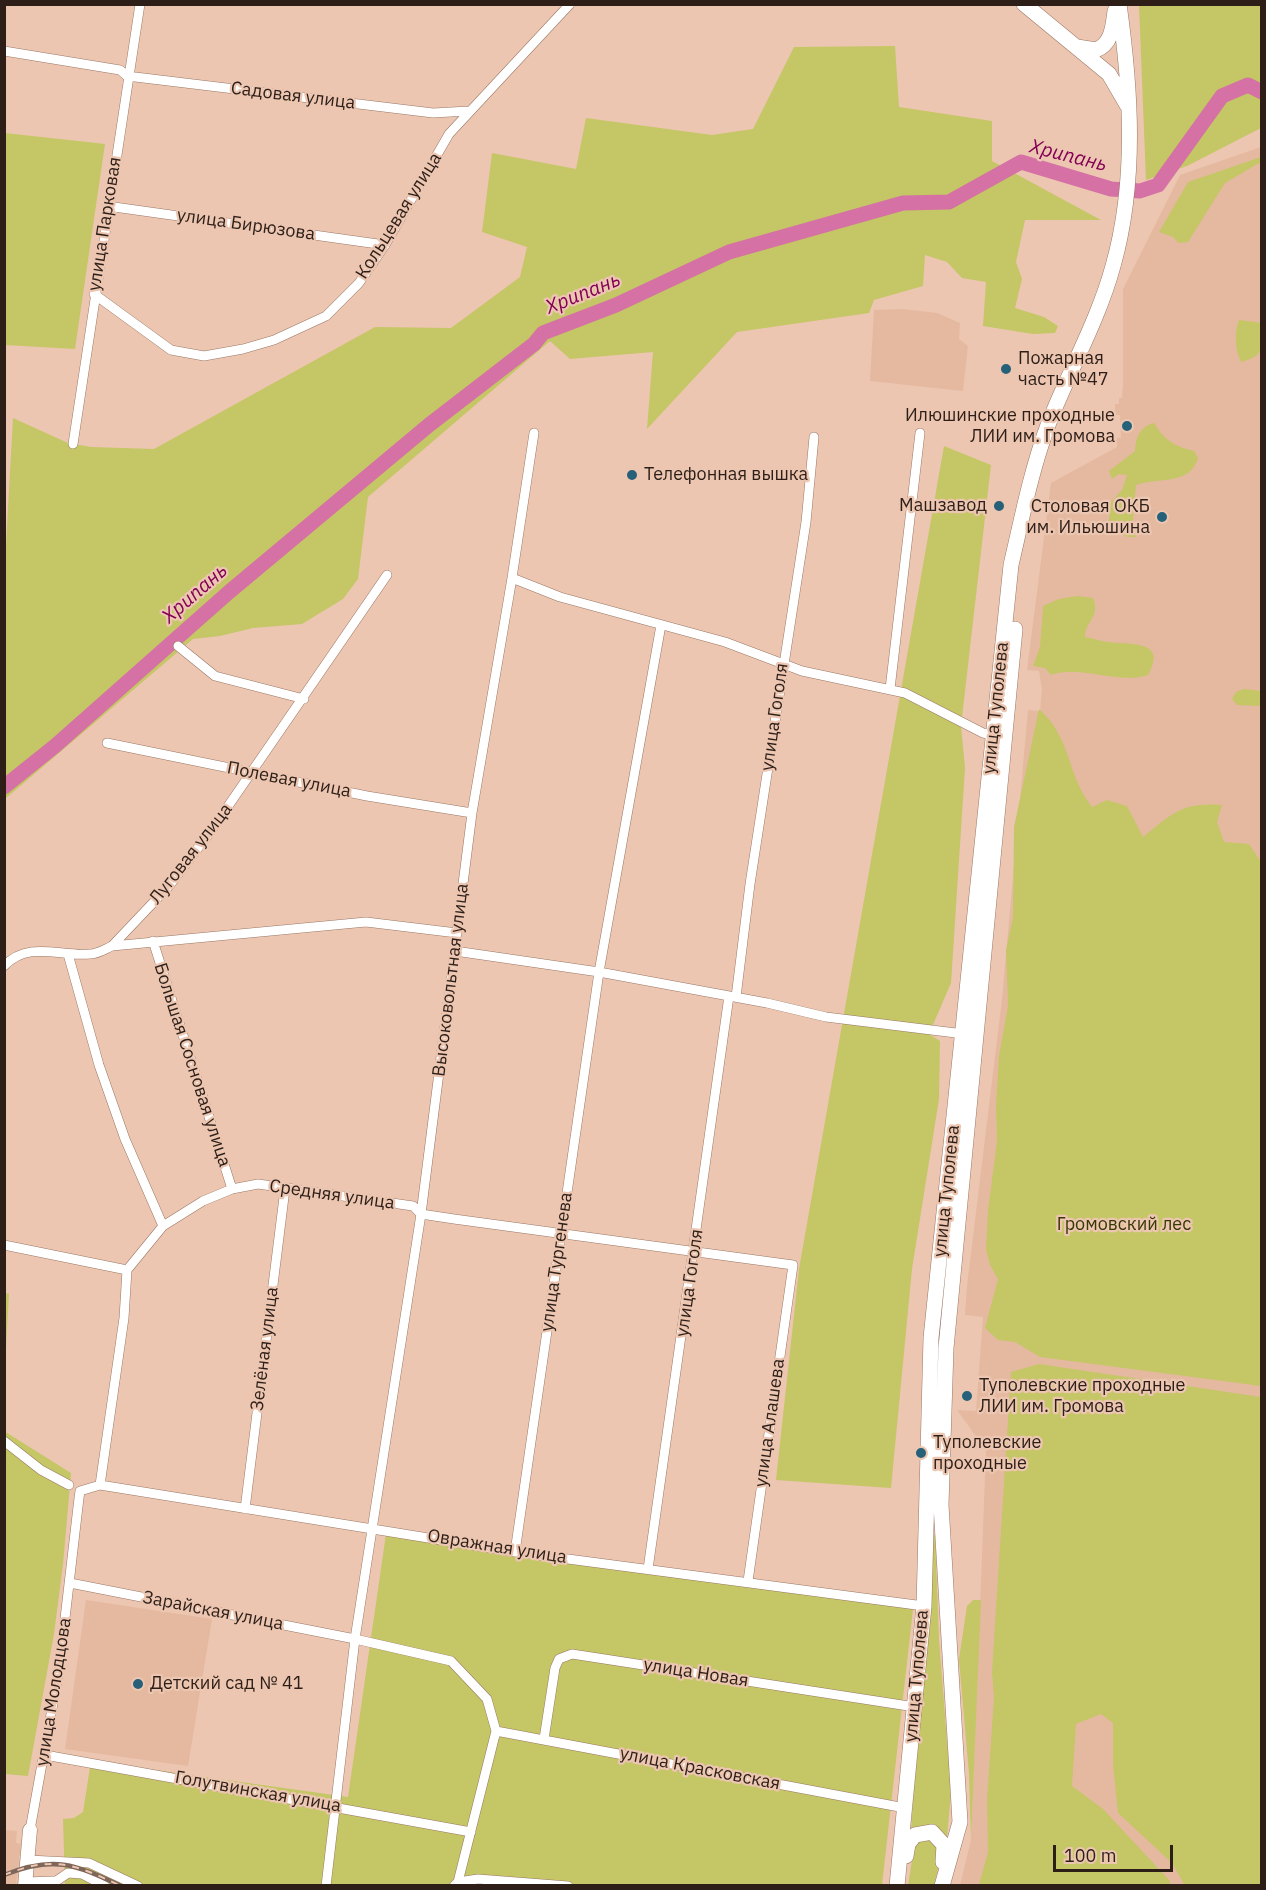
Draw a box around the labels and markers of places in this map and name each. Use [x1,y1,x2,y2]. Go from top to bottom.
place label: Пожарная часть №47 [1018,348,1109,391]
marker: Пожарная часть №47 [999,362,1013,376]
place label: Илюшинские проходные ЛИИ им. Громова [905,405,1115,448]
marker: Илюшинские проходные ЛИИ им. Громова [1120,419,1134,433]
place label: Телефонная вышка [644,464,808,486]
marker: Телефонная вышка [625,468,639,482]
place label: Машзавод [899,495,987,517]
place label: Столовая ОКБ им. Ильюшина [1026,496,1150,538]
marker: Машзавод [992,499,1006,513]
marker: Столовая ОКБ им. Ильюшина [1155,510,1169,524]
place label: Туполевские проходные ЛИИ им. Громова [979,1375,1185,1418]
marker: Туполевские проходные ЛИИ им. Громова [960,1389,974,1403]
place label: Туполевские проходные [933,1432,1041,1474]
marker: Туполевские проходные [914,1446,928,1460]
place label: Детский сад № 41 [150,1673,304,1695]
marker: Детский сад № 41 [131,1677,145,1691]

